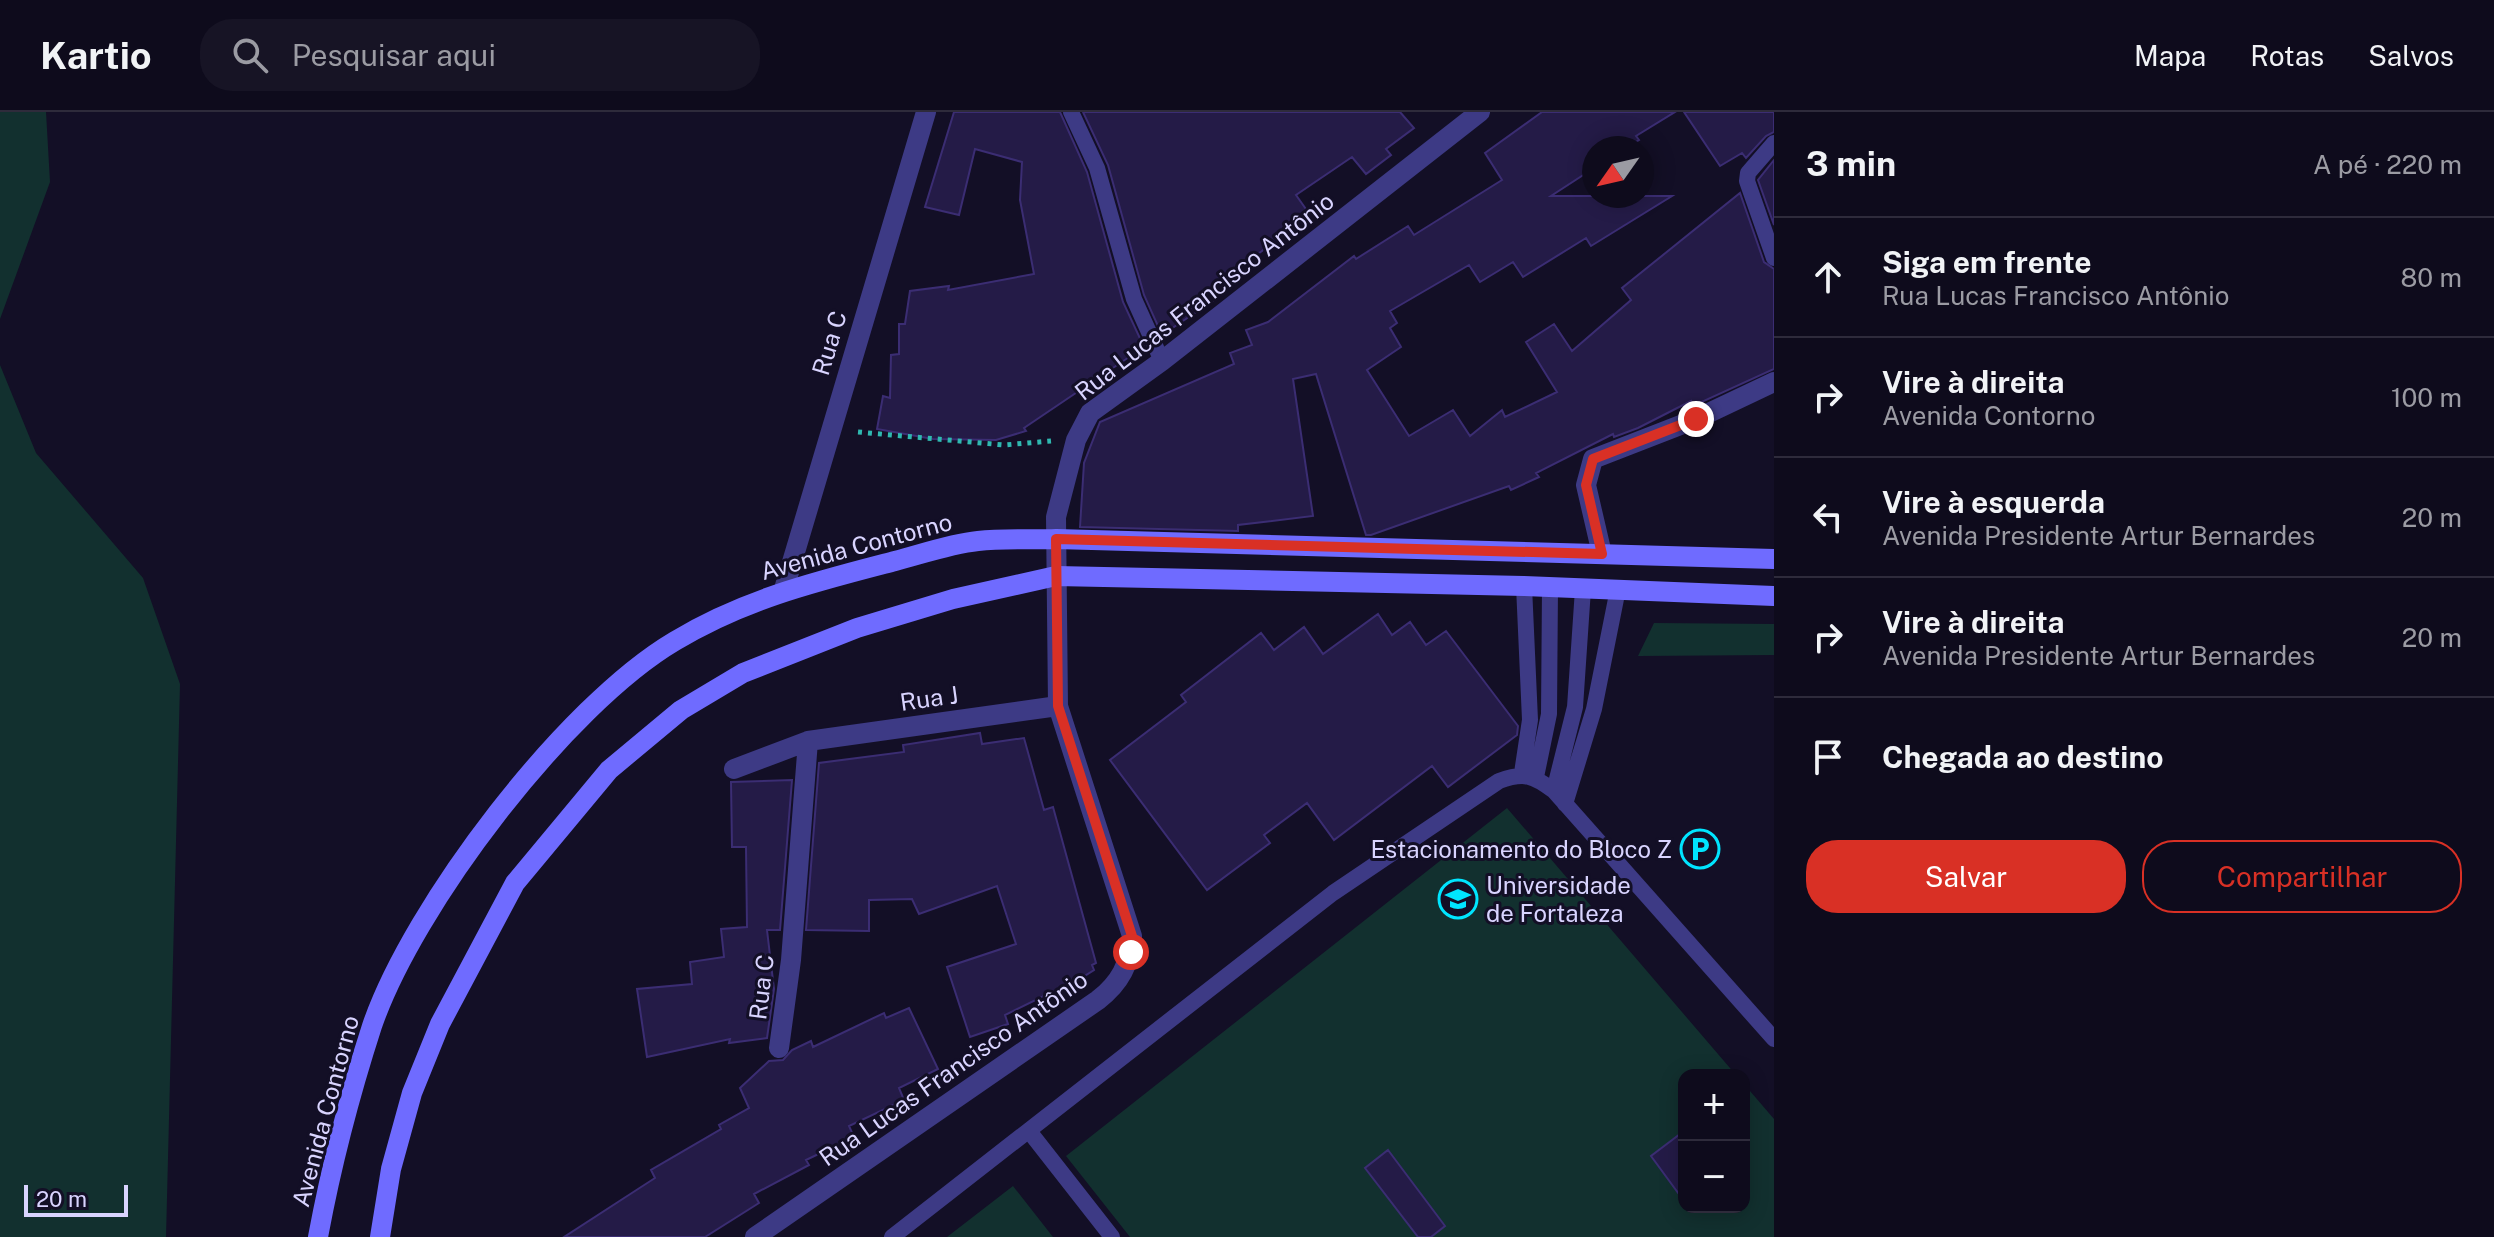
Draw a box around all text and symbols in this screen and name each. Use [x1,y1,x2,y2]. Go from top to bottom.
search box [200,19,760,91]
text: Kartio [40,33,152,78]
icon: search [228,33,272,77]
text: Pesquisar aqui [292,37,496,73]
text: Mapa [2134,39,2206,72]
text: Rotas [2250,39,2324,72]
text: Salvos [2368,39,2454,72]
north arrow [1582,136,1654,208]
text: 3 min [1806,144,1896,184]
text: A pé · 220 m [2313,149,2462,180]
street label: Rua Lucas Francisco Antônio [1069,186,1339,406]
text: Siga em frente [1882,244,2092,280]
icon: ahead [1806,255,1850,299]
text: 80 m [2401,262,2462,293]
text: Rua Lucas Francisco Antônio [1882,280,2229,311]
street label: Rua C [806,308,852,378]
text: Vire à direita [1882,364,2065,400]
icon: right [1806,375,1850,419]
text: 100 m [2391,382,2462,413]
text: Avenida Contorno [1882,400,2095,431]
route end [1678,401,1714,437]
text: Vire à esquerda [1882,484,2105,520]
icon: left [1806,495,1850,539]
text: 20 m [2402,502,2462,533]
street label: Avenida Contorno [757,507,955,585]
text: Avenida Presidente Artur Bernardes [1882,520,2315,551]
text: Vire à direita [1882,604,2065,640]
icon: right [1806,615,1850,659]
text: 20 m [2402,622,2462,653]
text: Avenida Presidente Artur Bernardes [1882,640,2315,671]
street label: Rua J [898,680,960,716]
icon: arrive [1806,735,1850,779]
text: Chegada ao destino [1882,739,2163,775]
parking icon: Estacionamento do Bloco Z [1679,828,1721,870]
place label: Estacionamento do Bloco Z [1370,835,1672,863]
button: Salvar [1806,840,2126,913]
button: Compartilhar [2142,840,2462,913]
place label: Universidade de Fortaleza [1486,871,1631,927]
school or university icon: Universidade de Fortaleza [1437,878,1479,920]
route start [1113,934,1149,970]
street label: Rua C [743,953,779,1021]
street label: Rua Lucas Francisco Antônio [814,965,1092,1171]
street label: Avenida Contorno [286,1012,364,1210]
map controls [1678,1069,1750,1213]
button: + [1678,1069,1750,1141]
button: − [1678,1141,1750,1213]
scale bar [24,1181,128,1217]
text: 20 m [36,1186,87,1212]

